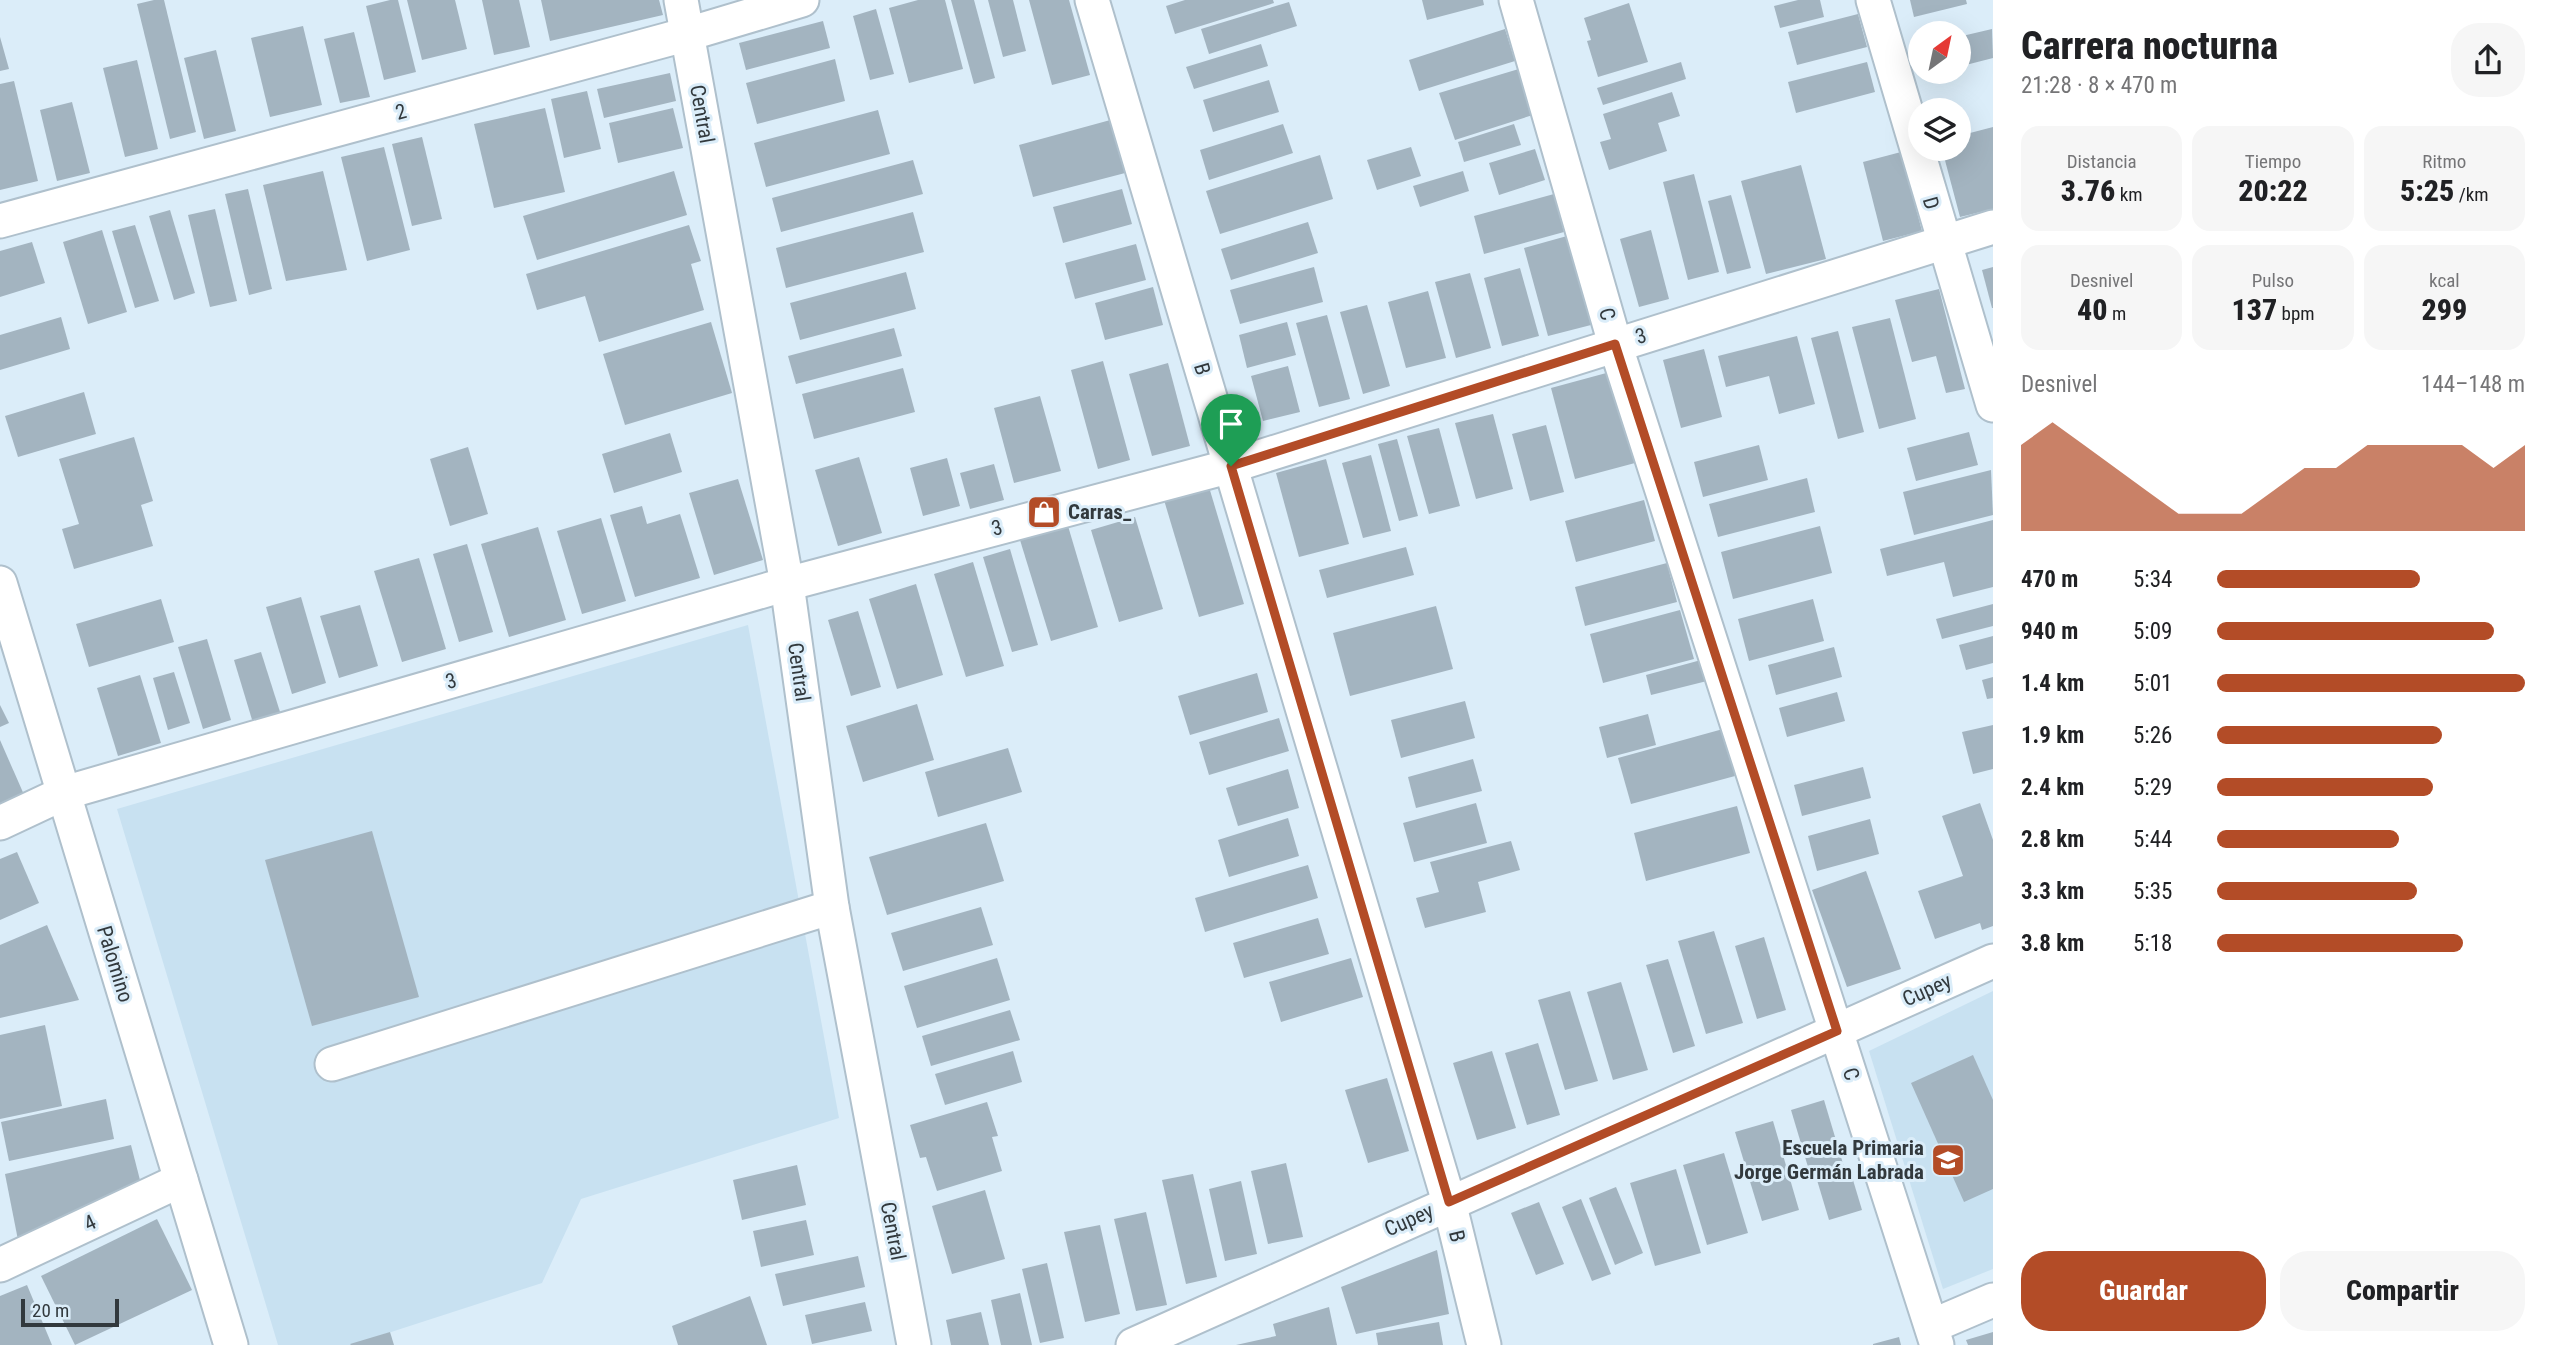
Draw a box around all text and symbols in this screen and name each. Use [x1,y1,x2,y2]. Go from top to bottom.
north arrow [1908,21,1970,84]
map controls [1908,21,1971,161]
button: share [2451,23,2525,97]
text: Carrera nocturna [2021,24,2278,68]
text: 21:28 · 8 × 470 m [2021,72,2177,99]
street label: Central [685,83,719,145]
button: layers [1908,98,1971,161]
street label: 2 [393,99,409,125]
text: Distancia [2067,150,2137,173]
text: Tiempo [2245,150,2301,173]
text: Ritmo [2422,150,2466,173]
text: 3.76 [2061,173,2115,208]
text: 20:22 [2238,173,2308,208]
text: 5:25 [2400,173,2454,208]
text: km [2115,183,2143,206]
text: /km [2454,183,2489,206]
street label: D [1918,194,1944,212]
text: Desnivel [2070,269,2133,292]
text: Pulso [2252,269,2294,292]
text: kcal [2429,269,2460,292]
text: 40 [2077,292,2108,327]
text: 137 [2231,292,2277,327]
text: 299 [2421,292,2467,327]
text: m [2108,302,2126,325]
text: bpm [2277,302,2315,325]
street label: C [1594,305,1620,323]
street label: 3 [1633,323,1649,349]
street label: B [1189,360,1215,378]
text: Desnivel [2021,371,2098,398]
text: 144–148 m [2421,371,2525,398]
pin [1201,394,1261,466]
icon: arrive [1212,405,1250,443]
shop icon: Carras_ [1025,493,1063,531]
place label: Carras_ [1068,500,1132,524]
street label: 3 [989,515,1005,541]
text: 470 m [2021,566,2078,593]
text: 5:34 [2133,566,2172,593]
text: 940 m [2021,618,2078,645]
text: 5:09 [2133,618,2172,645]
street label: Central [783,641,815,703]
street label: 3 [443,668,459,694]
text: 1.4 km [2021,670,2084,697]
text: 5:01 [2133,670,2172,697]
text: 1.9 km [2021,722,2084,749]
text: 5:26 [2133,722,2172,749]
text: 2.4 km [2021,774,2084,801]
text: 5:29 [2133,774,2172,801]
text: 2.8 km [2021,826,2084,853]
text: 5:44 [2133,826,2172,853]
text: 3.3 km [2021,878,2084,905]
text: 5:35 [2133,878,2172,905]
street label: Palomino [92,923,138,1005]
text: 3.8 km [2021,930,2084,957]
text: 5:18 [2133,930,2172,957]
street label: Cupey [1899,969,1955,1011]
street label: C [1838,1065,1864,1083]
place label: Escuela Primaria Jorge Germán Labrada [1734,1136,1924,1184]
school or university icon: Escuela Primaria Jorge Germán Labrada [1929,1141,1967,1179]
street label: Cupey [1381,1199,1437,1241]
street label: Central [876,1200,910,1262]
street label: 4 [80,1210,100,1236]
street label: B [1444,1228,1470,1244]
button: Guardar [2021,1251,2266,1331]
button: Compartir [2280,1251,2525,1331]
scale bar [21,1296,119,1328]
text: 20 m [32,1299,69,1322]

